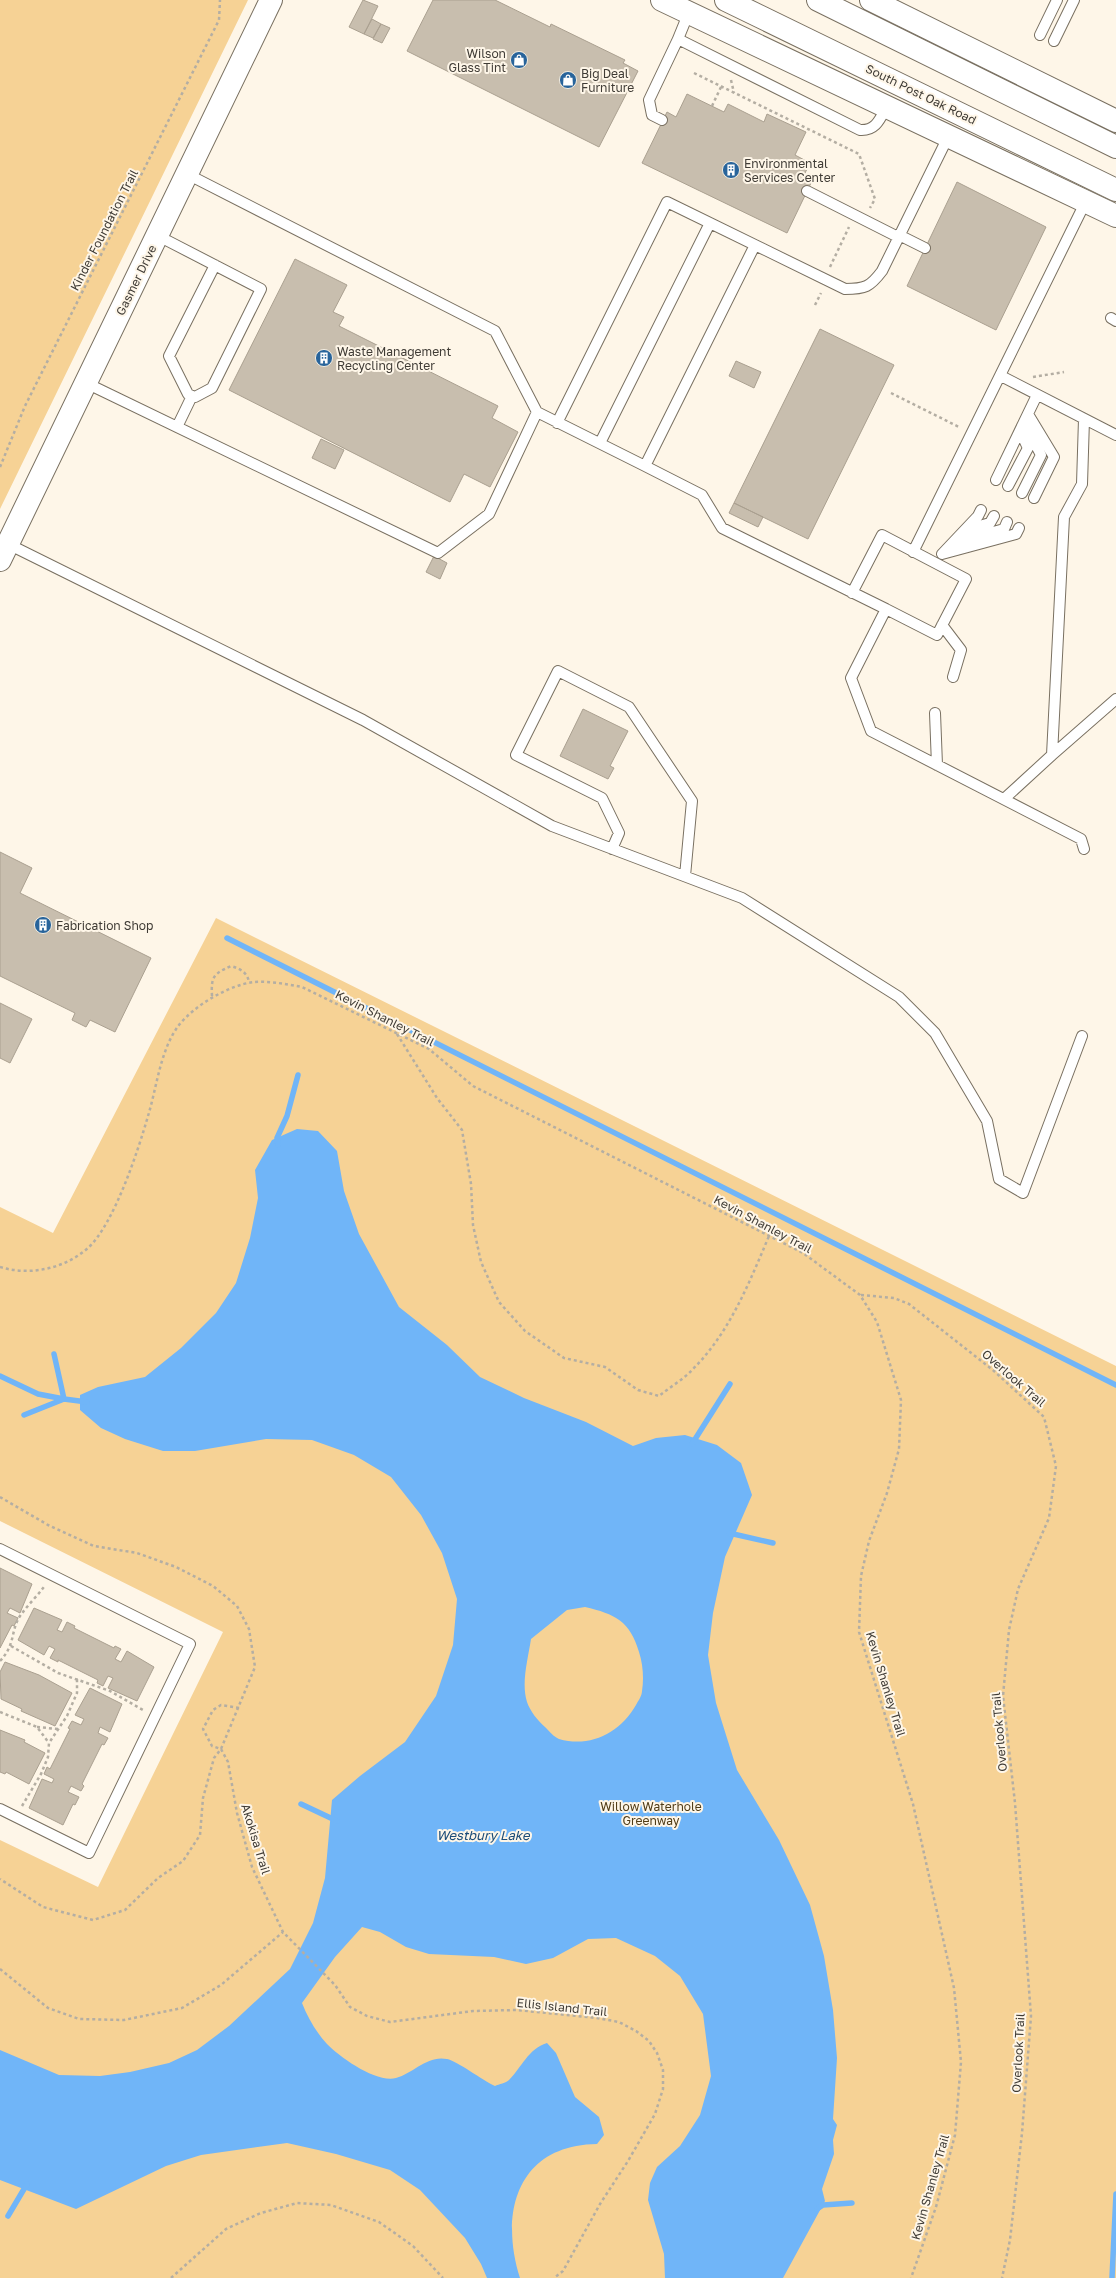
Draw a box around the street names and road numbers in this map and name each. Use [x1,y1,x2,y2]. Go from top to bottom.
street label: South Post Oak Road [863,61,979,127]
street label: Kinder Foundation Trail [67,167,141,293]
street label: Gasmer Drive [112,242,160,318]
street label: Kevin Shanley Trail [333,987,437,1050]
street label: Kevin Shanley Trail [711,1192,815,1256]
street label: Overlook Trail [979,1346,1049,1410]
street label: Kevin Shanley Trail [863,1630,909,1739]
street label: Overlook Trail [988,1692,1010,1772]
street label: Akokisa Trail [238,1802,274,1876]
street label: Ellis Island Trail [516,1995,608,2019]
street label: Overlook Trail [1008,2013,1028,2093]
street label: Kevin Shanley Trail [908,2132,952,2242]

